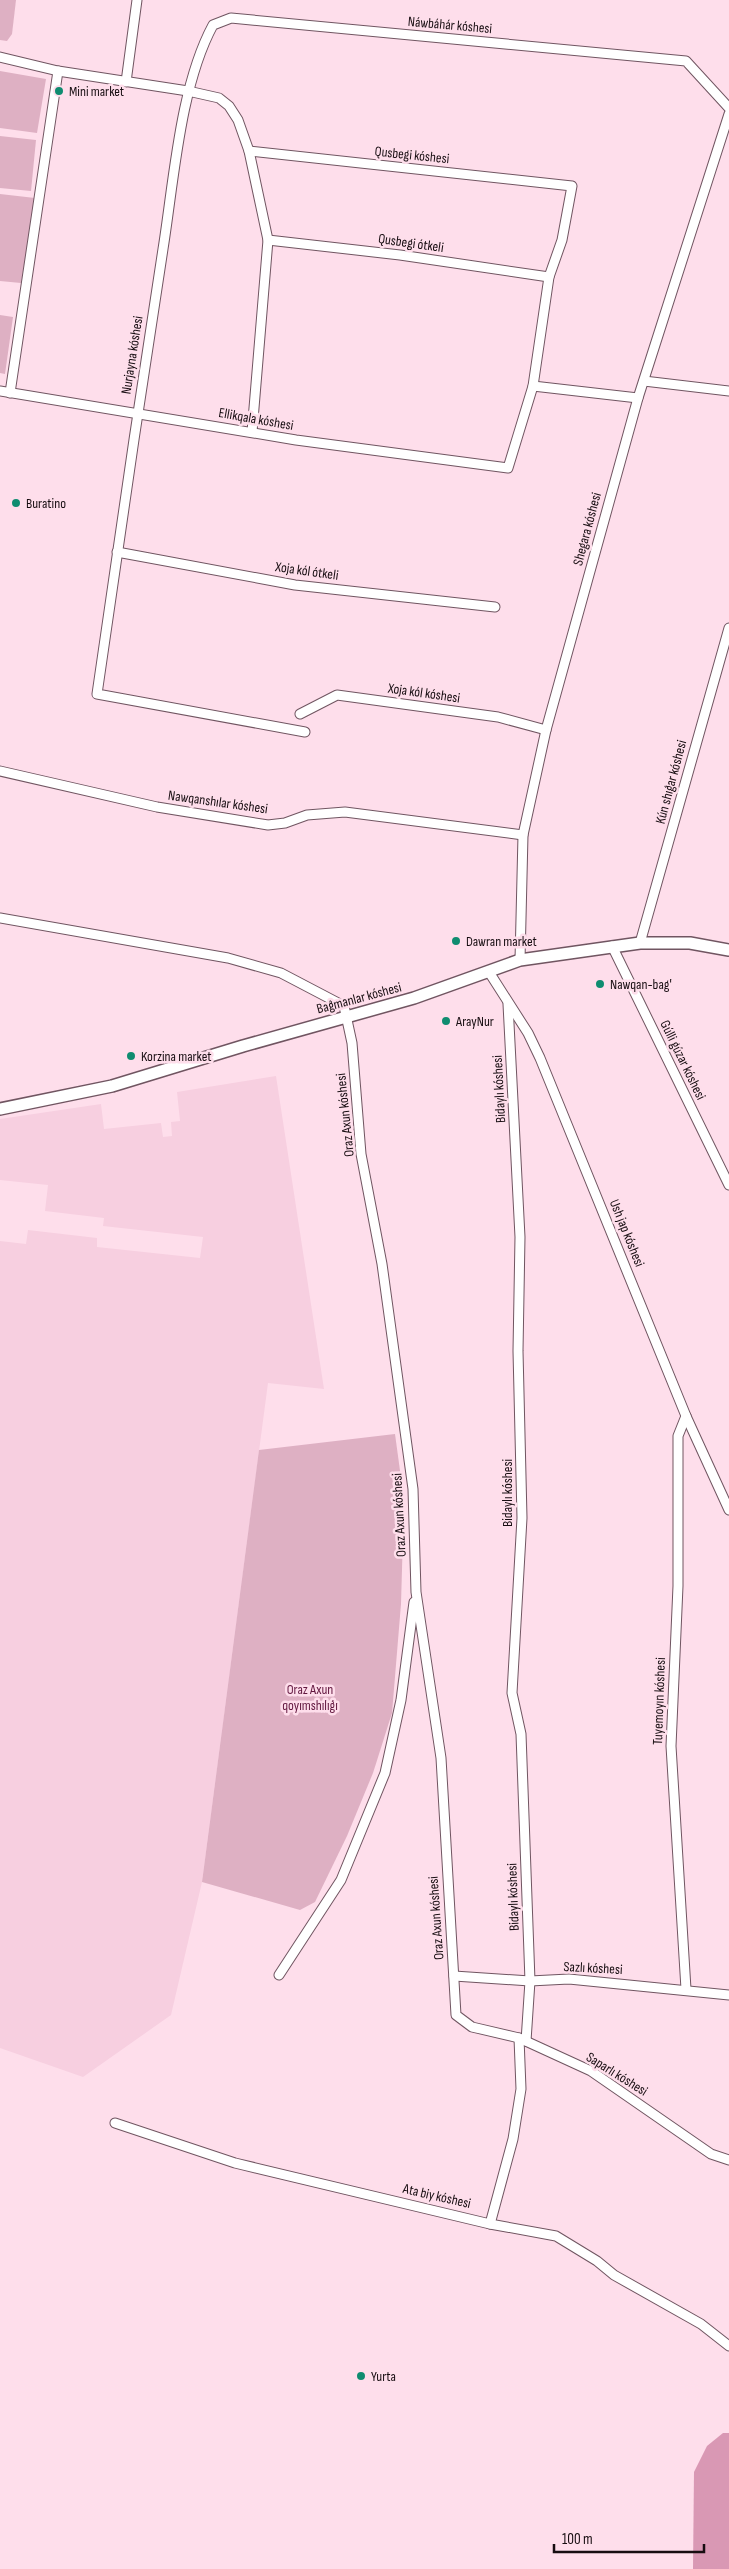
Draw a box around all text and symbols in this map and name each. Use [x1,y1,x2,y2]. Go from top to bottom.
street label: Náwbáhár kóshesi [407,13,493,37]
place label: Mini market [69,83,124,100]
marker: Mini market [53,85,65,97]
street label: Qusbegi kóshesi [374,143,450,167]
street label: Qusbegi ótkeli [377,230,445,256]
street label: Nurjayna kóshesi [117,315,147,395]
street label: Ellikqala kóshesi [217,404,295,434]
street label: Shegara kóshesi [569,491,605,567]
place label: Buratino [26,495,66,512]
marker: Buratino [10,497,22,509]
street label: Xoja kól ótkeli [273,558,340,584]
street label: Xoja kól kóshesi [386,679,461,706]
street label: Kún shıǵar kóshesi [652,738,690,826]
street label: Nawqanshılar kóshesi [167,787,269,817]
place label: Dawran market [466,933,537,950]
marker: Dawran market [450,935,462,947]
place label: Nawqan-bag' [610,976,672,993]
marker: Nawqan-bag' [594,978,606,990]
street label: Baǵmanlar kóshesi [315,979,403,1017]
place label: ArayNur [455,1013,494,1030]
marker: ArayNur [440,1015,452,1027]
street label: Gúlli gúzar kóshesi [656,1017,710,1103]
place label: Korzina market [141,1048,212,1065]
marker: Korzina market [125,1050,137,1062]
street label: Bidaylı kóshesi [489,1055,509,1123]
street label: Oraz Axun kóshesi [332,1072,358,1158]
street label: Ush jap kóshesi [606,1197,648,1269]
street label: Bidaylı kóshesi [499,1459,516,1527]
street label: Oraz Axun kóshesi [388,1473,410,1557]
street label: Tuyemoyın kóshesi [649,1657,669,1745]
park label: Oraz Axun qoyımshılıǵı [282,1681,338,1714]
street label: Bidaylı kóshesi [503,1863,523,1931]
street label: Oraz Axun kóshesi [425,1876,447,1960]
street label: Sazlı kóshesi [563,1958,623,1978]
street label: Saparlı kóshesi [583,2048,651,2100]
street label: Ata biy kóshesi [400,2180,473,2212]
place label: Yurta [371,2368,396,2385]
marker: Yurta [355,2370,367,2382]
scale bar [554,2522,704,2554]
text: 100 m [562,2530,593,2549]

